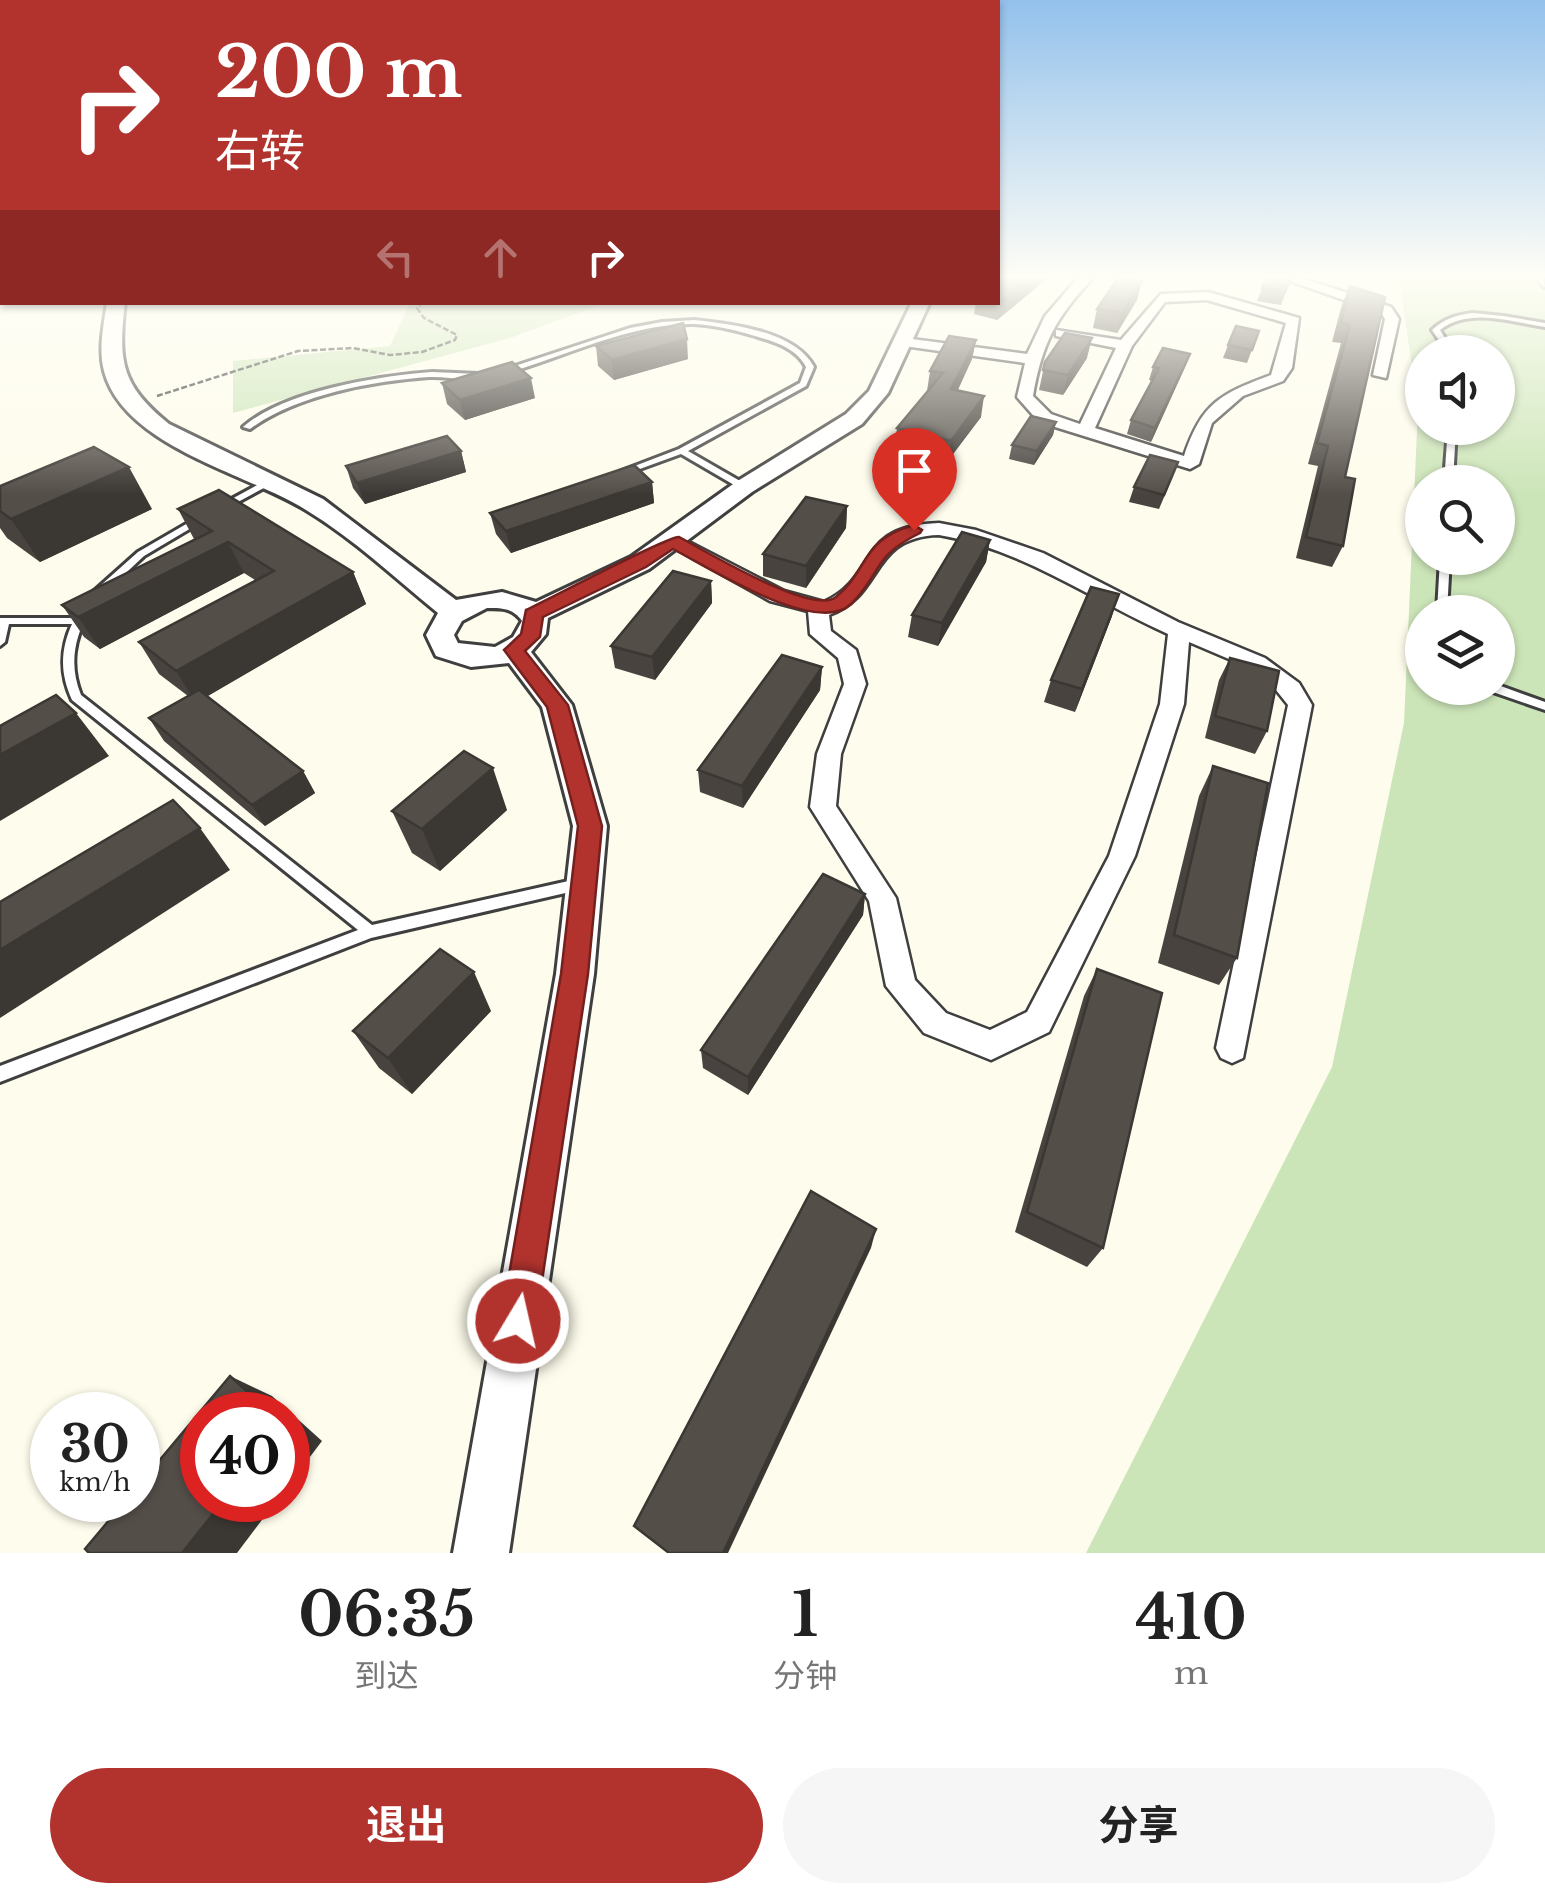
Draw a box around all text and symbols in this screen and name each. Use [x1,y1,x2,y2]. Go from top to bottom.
text: 200 m [215,29,462,116]
icon: right [50,40,180,170]
text: 右转 [215,123,305,179]
icon: left [368,230,423,285]
icon: ahead [473,230,528,285]
icon: right [578,230,633,285]
map controls [1405,335,1515,705]
button: sound [1405,335,1515,445]
pin [872,428,957,531]
icon: arrive [887,443,942,498]
button: search [1405,465,1515,575]
button: layers [1405,595,1515,705]
position arrow [466,1269,570,1373]
speed limit sign: 40 [180,1392,310,1522]
text: 30 [60,1413,130,1476]
text: km/h [60,1467,130,1498]
text: 06:35 [298,1578,475,1652]
text: 1 [792,1578,818,1652]
text: 410 [1135,1581,1247,1655]
text: m [1174,1653,1208,1693]
text: 到达 [355,1656,419,1696]
text: 分钟 [773,1656,837,1696]
button: 退出 [50,1768,763,1883]
button: 分享 [783,1768,1495,1883]

